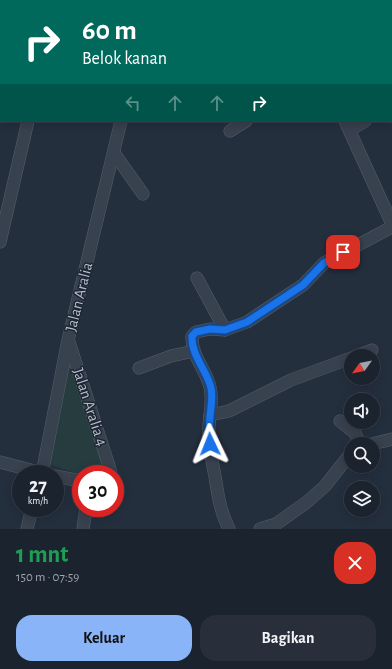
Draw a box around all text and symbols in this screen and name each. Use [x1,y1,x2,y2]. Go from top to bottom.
icon: right [16,16,68,68]
text: 60 m [82,17,137,45]
text: Belok kanan [82,50,167,68]
icon: left [122,92,144,114]
icon: ahead [164,92,186,114]
icon: ahead [206,92,228,114]
icon: right [248,92,270,114]
pin [326,235,360,269]
icon: arrive [332,241,354,263]
street label: Jalan Aralia [63,261,95,333]
north arrow [344,349,380,385]
map controls [344,349,380,517]
street label: Jalan Aralia 4 [70,366,110,448]
button: sound [344,393,380,429]
position arrow [189,423,231,465]
button: search [344,437,380,473]
speed limit sign: 30 [72,465,124,517]
text: 27 [29,476,47,496]
button: layers [344,481,380,517]
text: km/h [28,496,48,506]
button: close [334,542,376,584]
text: 1 mnt [16,543,68,567]
text: 150 m · 07:59 [16,571,79,584]
button: Keluar [16,615,192,661]
button: Bagikan [200,615,376,661]

